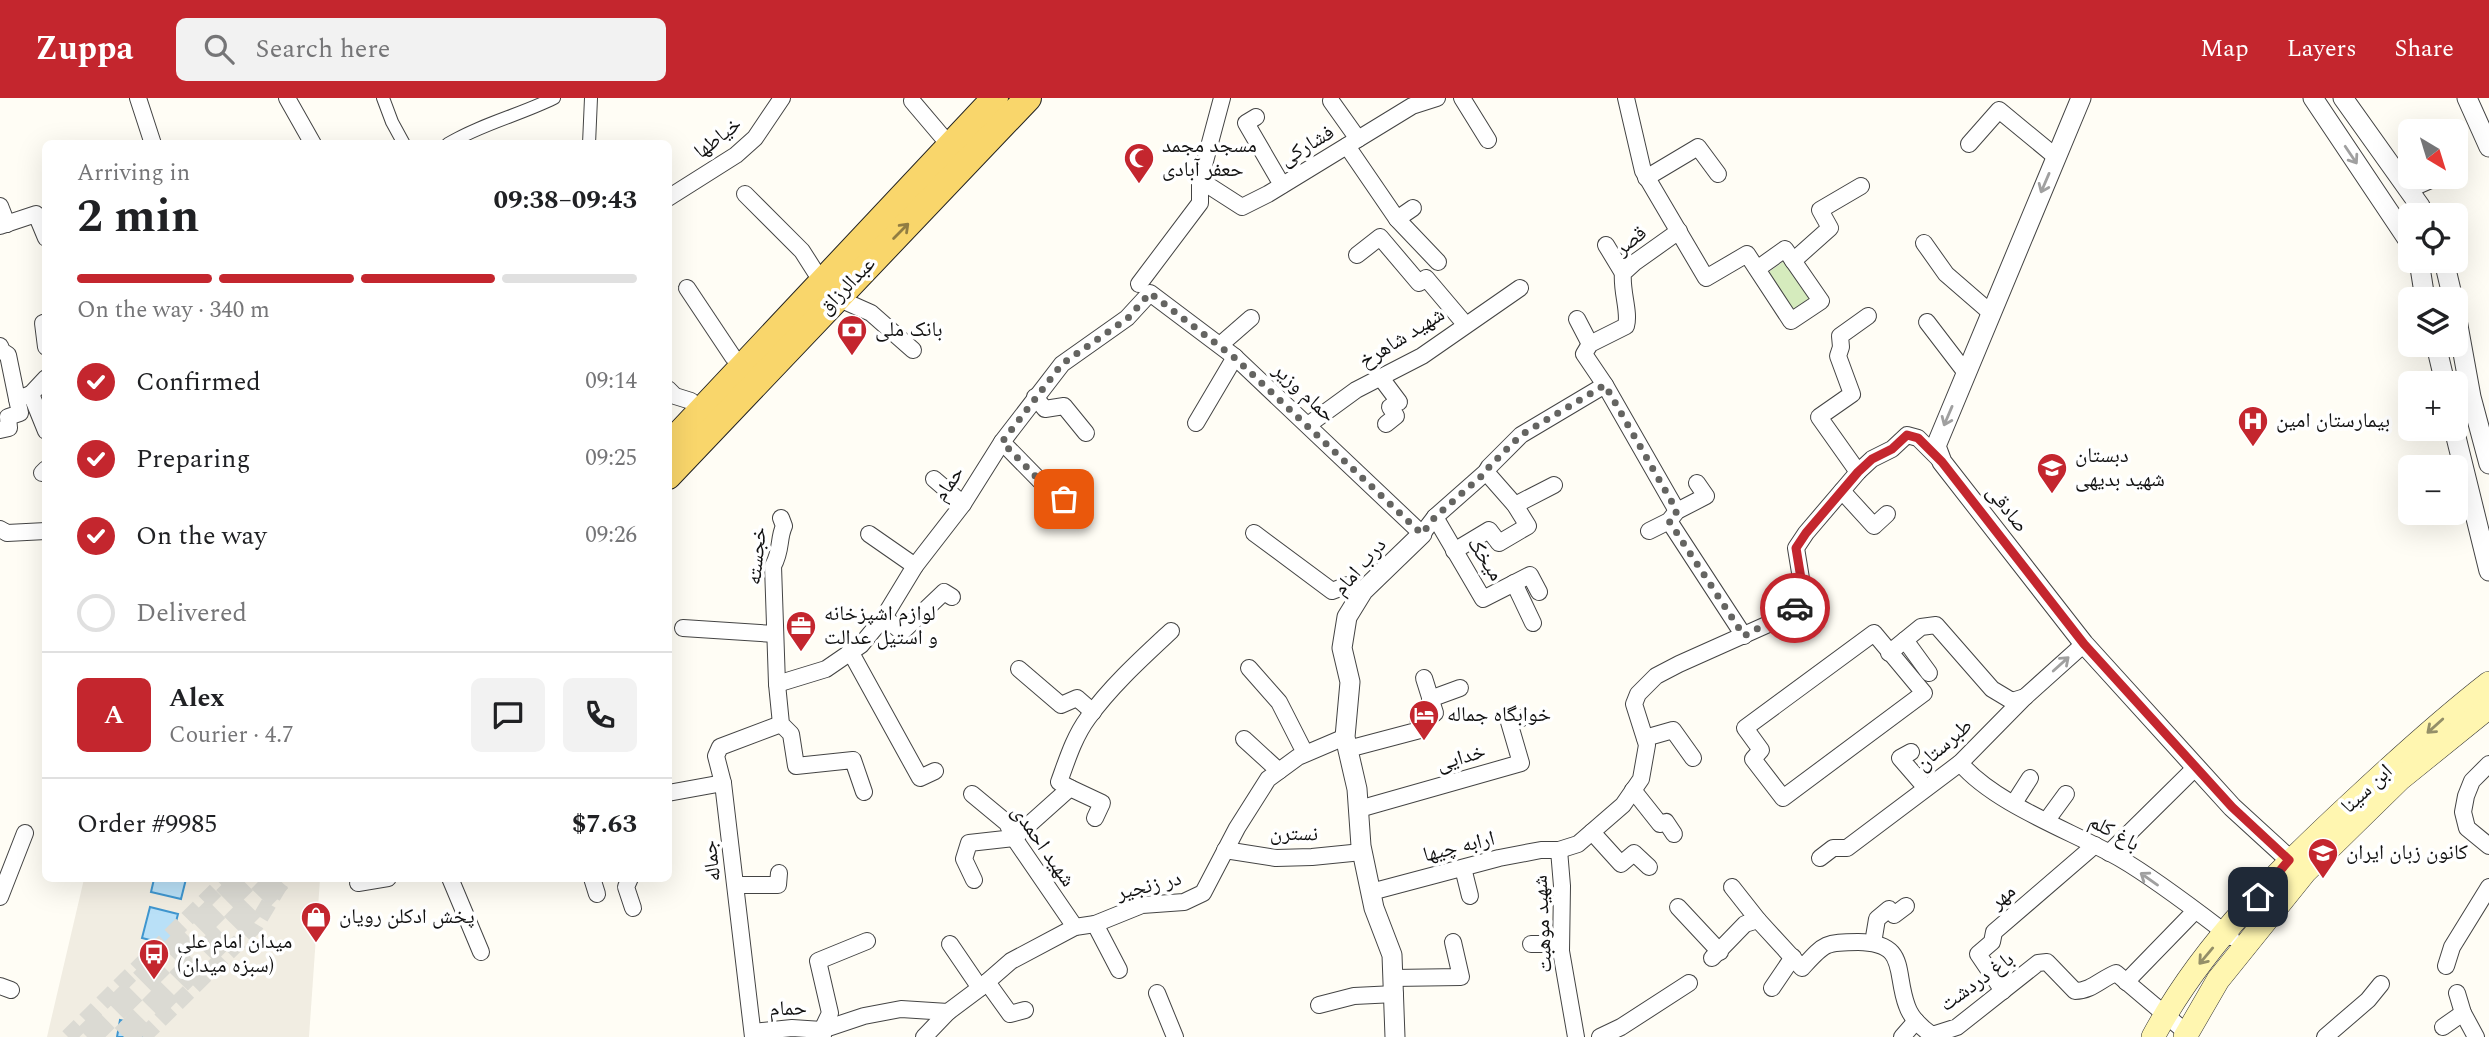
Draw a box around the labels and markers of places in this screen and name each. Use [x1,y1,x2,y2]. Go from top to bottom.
place label: مسجد مجمد حعفر آبادی [1162,130,1257,186]
mosque icon: مسجد مجمد حعفر آبادی [1122,141,1156,185]
bank icon: بانک ملی [835,313,869,357]
place label: بانک ملی [875,314,943,346]
hospital icon: بیمارستان امین [2236,404,2270,448]
place label: بیمارستان امین [2276,405,2390,437]
place label: دبستان شهید بدیهی [2075,440,2165,496]
school or university icon: دبستان شهید بدیهی [2035,451,2069,495]
pin [1034,469,1094,529]
place label: لوازم اشپزخانه و استیل عدالت [824,598,938,654]
office icon: لوازم اشپزخانه و استیل عدالت [784,609,818,653]
hotel icon: خوابگاه جماله [1407,698,1441,742]
place label: خوابگاه جماله [1447,699,1551,731]
school or university icon: کانون زبان ایران [2306,836,2340,880]
place label: کانون زبان ایران [2346,837,2468,869]
pin [2228,867,2288,927]
shop icon: پخش ادکلن رویان [299,900,333,944]
place label: پخش ادکلن رویان [339,901,475,933]
place label: میدان امام علی (سبزه میدان) [177,926,292,982]
bus stop icon: میدان امام علی (سبزه میدان) [137,937,171,981]

